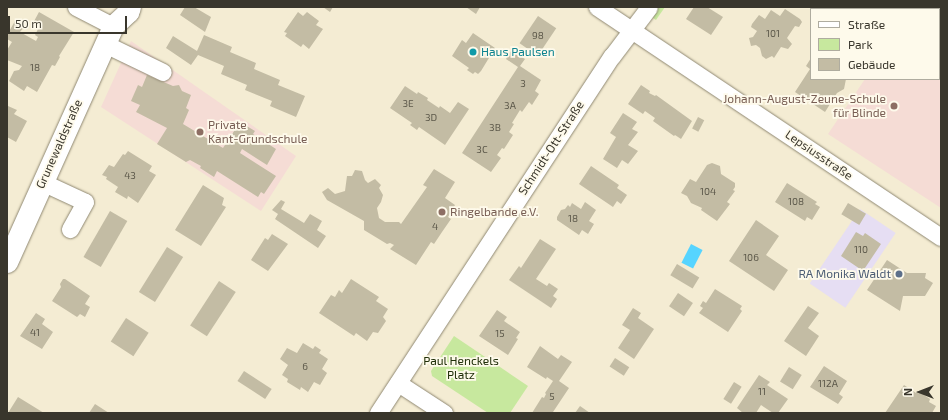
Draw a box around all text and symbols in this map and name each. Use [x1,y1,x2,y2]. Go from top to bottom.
scale bar [10,8,129,34]
legend [810,8,940,80]
text: 50 m [15,16,42,30]
text: Straße [848,17,885,31]
house number: 101 [766,28,780,40]
house number: 98 [532,30,544,42]
text: Park [848,37,873,51]
place label: Haus Paulsen [481,45,555,59]
marker: Haus Paulsen [468,47,478,57]
text: Gebäude [848,57,896,71]
house number: 18 [30,62,40,74]
house number: 3 [520,78,526,90]
place label: Johann-August-Zeune-Schule für Blinde [723,92,886,120]
street label: Grunewaldstraße [33,97,85,191]
house number: 3E [402,98,414,110]
street label: Schmidt-Ott-Straße [515,98,587,198]
house number: 3A [504,100,516,112]
marker: Johann-August-Zeune-Schule für Blinde [889,101,899,111]
house number: 3D [425,112,437,124]
place label: Private Kant-Grundschule [208,118,307,146]
house number: 3B [489,122,501,134]
marker: Private Kant-Grundschule [195,127,205,137]
street label: Lepsiusstraße [783,127,855,183]
house number: 3C [476,144,488,156]
house number: 43 [124,170,136,182]
house number: 104 [700,186,716,198]
house number: 108 [788,196,804,208]
place label: Ringelbande e.V. [450,205,539,219]
marker: Ringelbande e.V. [437,207,447,217]
house number: 18 [568,213,578,225]
house number: 4 [432,221,438,233]
house number: 110 [854,244,868,256]
house number: 106 [743,252,759,264]
place label: RA Monika Waldt [798,267,891,281]
marker: RA Monika Waldt [894,269,904,279]
house number: 41 [30,327,40,339]
house number: 15 [495,328,505,340]
park label: Paul Henckels Platz [423,354,499,382]
house number: 6 [302,361,308,373]
north arrow [900,372,940,412]
house number: 112A [818,378,838,390]
house number: 11 [758,386,766,398]
text: N [901,388,914,396]
house number: 5 [549,391,555,403]

